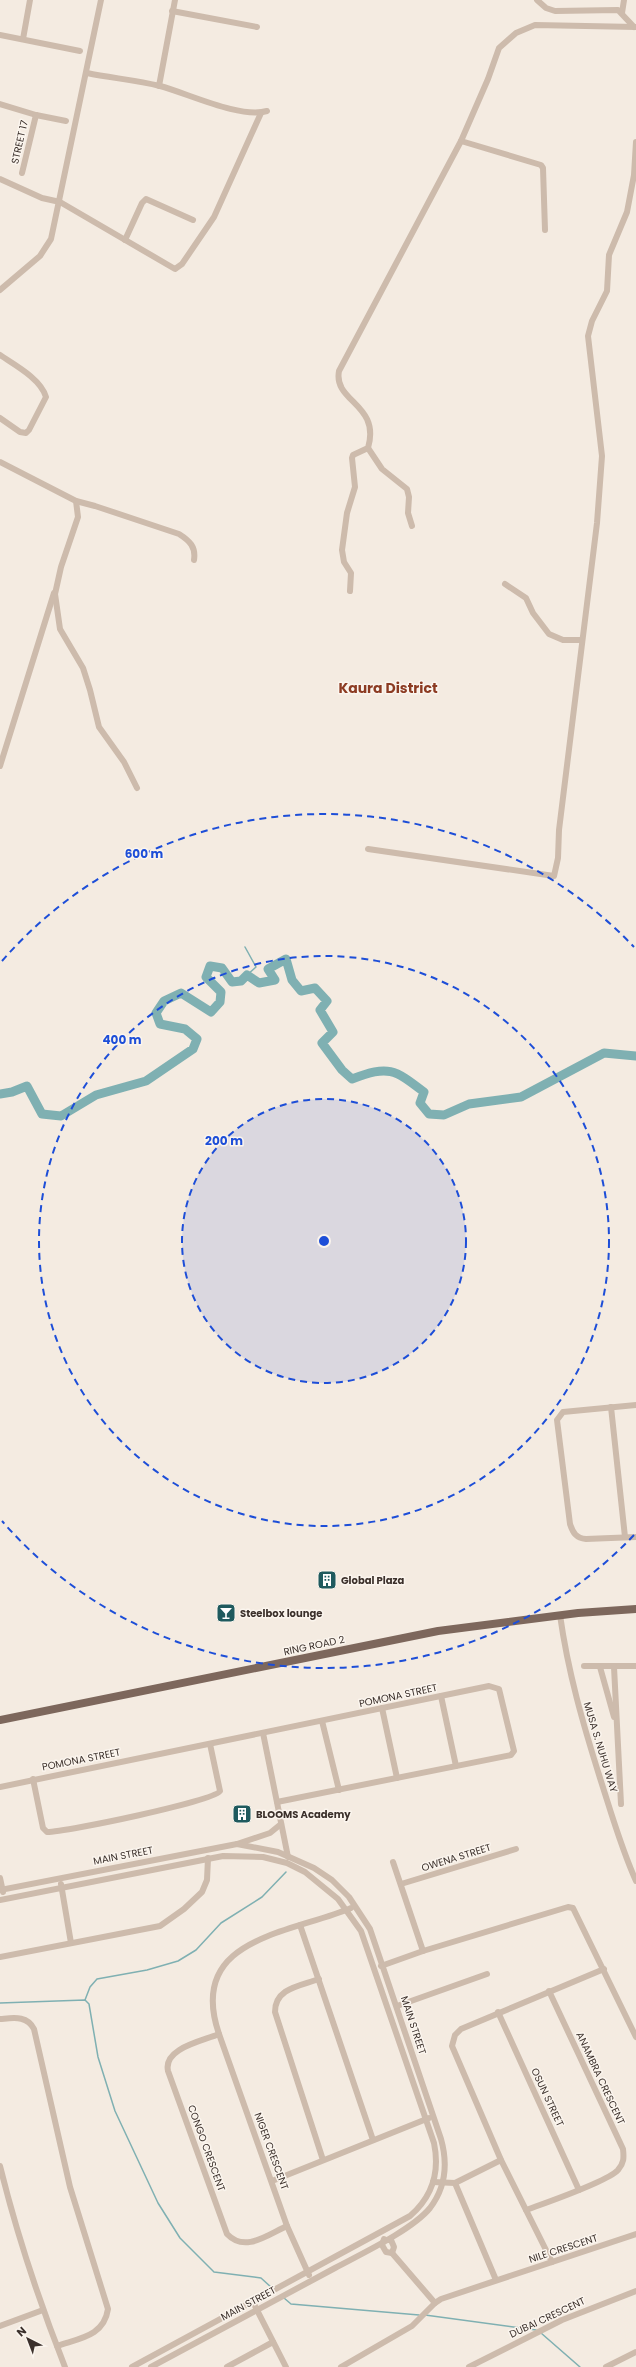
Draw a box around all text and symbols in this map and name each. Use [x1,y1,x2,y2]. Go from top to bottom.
street label: STREET 17 [7,118,32,165]
district label: Kaura District [338,678,438,698]
text: 600 m [125,845,164,862]
text: 400 m [102,1031,142,1048]
text: 200 m [205,1132,243,1149]
centre of rings [317,1234,331,1248]
building icon: Global Plaza [316,1569,338,1591]
place label: Global Plaza [341,1573,405,1588]
bar icon: Steelbox lounge [215,1602,237,1624]
place label: Steelbox lounge [240,1606,322,1621]
street label: RING ROAD 2 [282,1632,346,1659]
street label: POMONA STREET [358,1680,439,1711]
street label: MUSA S. NUHU WAY [580,1700,621,1794]
street label: POMONA STREET [41,1744,122,1774]
building icon: BLOOMS Academy [231,1803,253,1825]
place label: BLOOMS Academy [256,1807,351,1822]
street label: OWENA STREET [419,1840,493,1875]
street label: MAIN STREET [92,1842,155,1869]
street label: MAIN STREET [397,1994,430,2057]
street label: ANAMBRA CRESCENT [572,2029,629,2128]
street label: OSUN STREET [527,2065,568,2130]
street label: CONGO CRESCENT [184,2103,229,2194]
street label: NIGER CRESCENT [251,2110,293,2192]
street label: NILE CRESCENT [527,2230,600,2267]
street label: MAIN STREET [218,2282,279,2324]
street label: DUBAI CRESCENT [507,2293,588,2342]
north arrow [8,2319,48,2359]
text: N [13,2323,30,2340]

